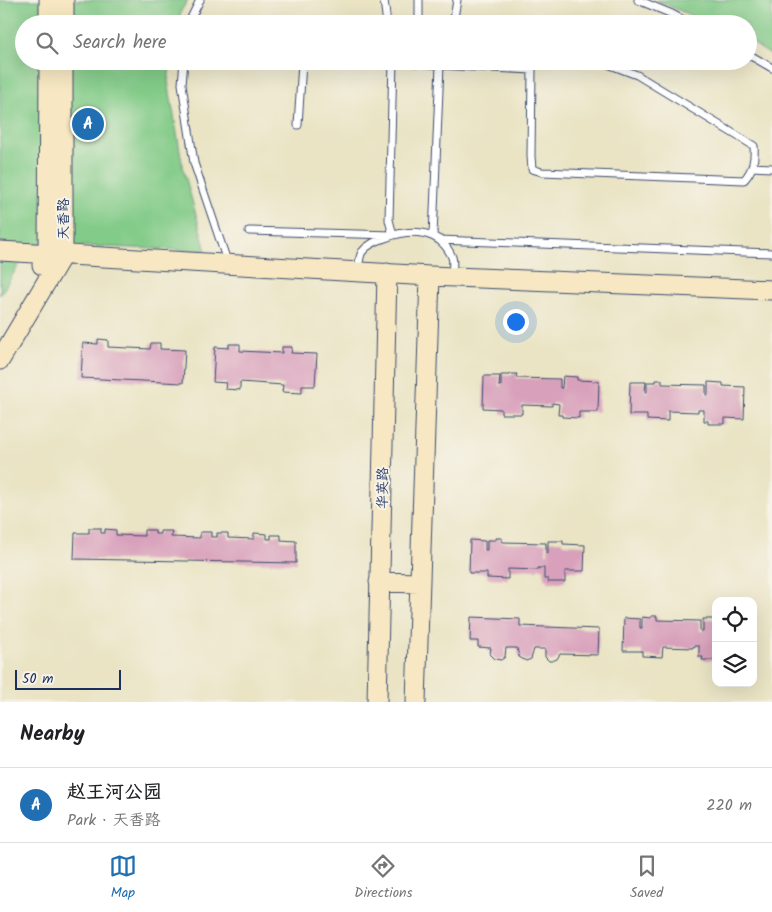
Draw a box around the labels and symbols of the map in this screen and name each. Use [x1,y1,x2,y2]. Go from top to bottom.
pin: A [72,105,104,143]
street label: 天香路 [53,198,75,240]
your location [503,309,529,335]
street label: 华英路 [372,467,394,509]
scale bar [15,667,121,690]

